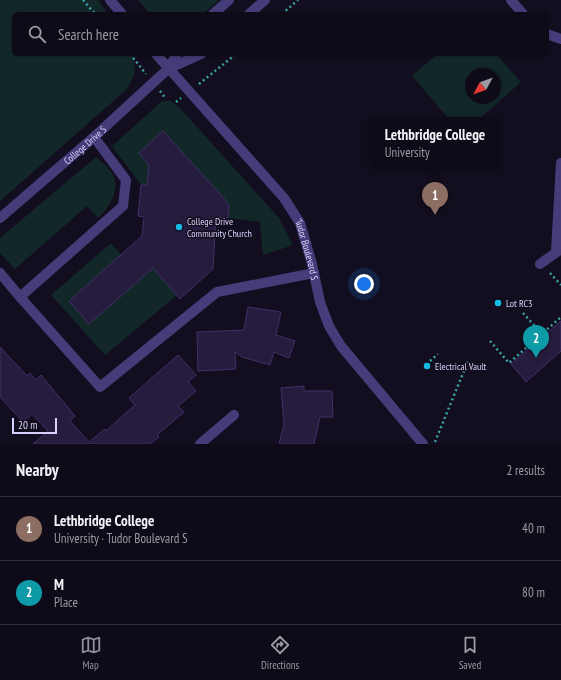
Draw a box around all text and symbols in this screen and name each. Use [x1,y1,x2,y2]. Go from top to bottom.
search box [12,12,549,56]
icon: search [26,23,48,45]
text: Search here [58,25,119,44]
north arrow [465,68,501,104]
popup [370,117,500,169]
street label: College Drive S [61,123,109,167]
text: Lethbridge College [385,125,485,144]
text: University [385,144,430,161]
pin: 1 [422,182,448,215]
place label: College Drive Community Church [187,215,252,240]
street label: Tudor Boulevard S [293,216,322,281]
marker: College Drive Community Church [174,222,184,232]
your location [354,274,374,294]
place label: Lot RC3 [506,297,533,310]
marker: Lot RC3 [493,298,503,308]
pin: 2 [523,325,549,358]
place label: Electrical Vault [435,360,487,373]
marker: Electrical Vault [422,361,432,371]
scale bar [12,416,57,435]
text: 20 m [18,418,37,432]
text: Nearby [16,459,59,481]
text: 2 results [506,462,545,479]
text: Lethbridge College [54,511,154,530]
text: 1 [26,520,32,537]
text: 40 m [522,520,545,537]
text: University · Tudor Boulevard S [54,530,188,547]
text: M [54,575,64,594]
text: 2 [26,584,32,601]
text: 80 m [522,584,545,601]
text: Place [54,594,78,611]
tab: Map [80,634,102,672]
tab: Directions [261,634,299,672]
tab: Saved [459,634,481,672]

